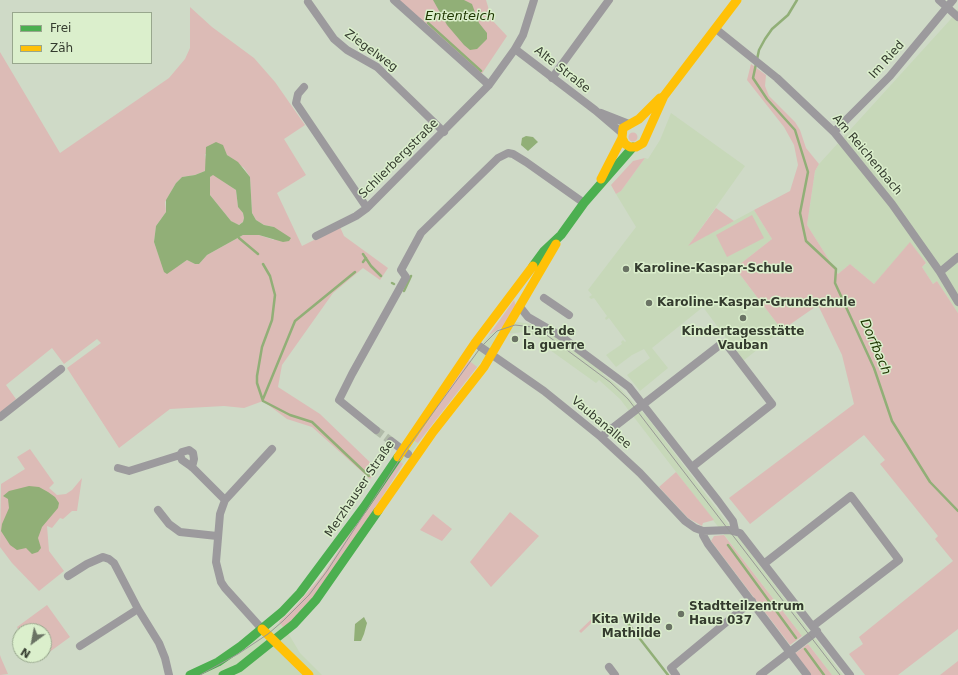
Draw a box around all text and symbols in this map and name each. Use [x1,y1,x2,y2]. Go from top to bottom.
water label: Ententeich [425,9,495,25]
legend [12,12,152,64]
text: Frei [50,21,71,35]
street label: Ziegelweg [342,27,400,75]
street label: Im Ried [866,38,908,82]
text: Zäh [50,41,73,55]
street label: Alte Straße [531,44,593,96]
street label: Am Reichenbach [829,112,905,198]
street label: Schlierbergstraße [356,116,442,202]
place label: Karoline-Kaspar-Schule [634,262,793,276]
marker: Karoline-Kaspar-Schule [621,264,631,274]
place label: Karoline-Kaspar-Grundschule [657,296,856,310]
marker: Karoline-Kaspar-Grundschule [644,298,654,308]
marker: Kindertagesstätte Vauban [738,313,748,323]
water label: Dorfbach [856,317,894,377]
place label: L'art de la guerre [523,325,585,353]
place label: Kindertagesstätte Vauban [682,325,804,353]
marker: L'art de la guerre [510,334,520,344]
street label: Vaubanallee [568,394,634,452]
street label: Merzhauser Straße [322,438,398,540]
place label: Stadtteilzentrum Haus 037 [689,600,804,628]
marker: Stadtteilzentrum Haus 037 [676,609,686,619]
place label: Kita Wilde Mathilde [591,613,661,641]
marker: Kita Wilde Mathilde [664,622,674,632]
north arrow [12,623,52,663]
text: N [19,645,33,661]

